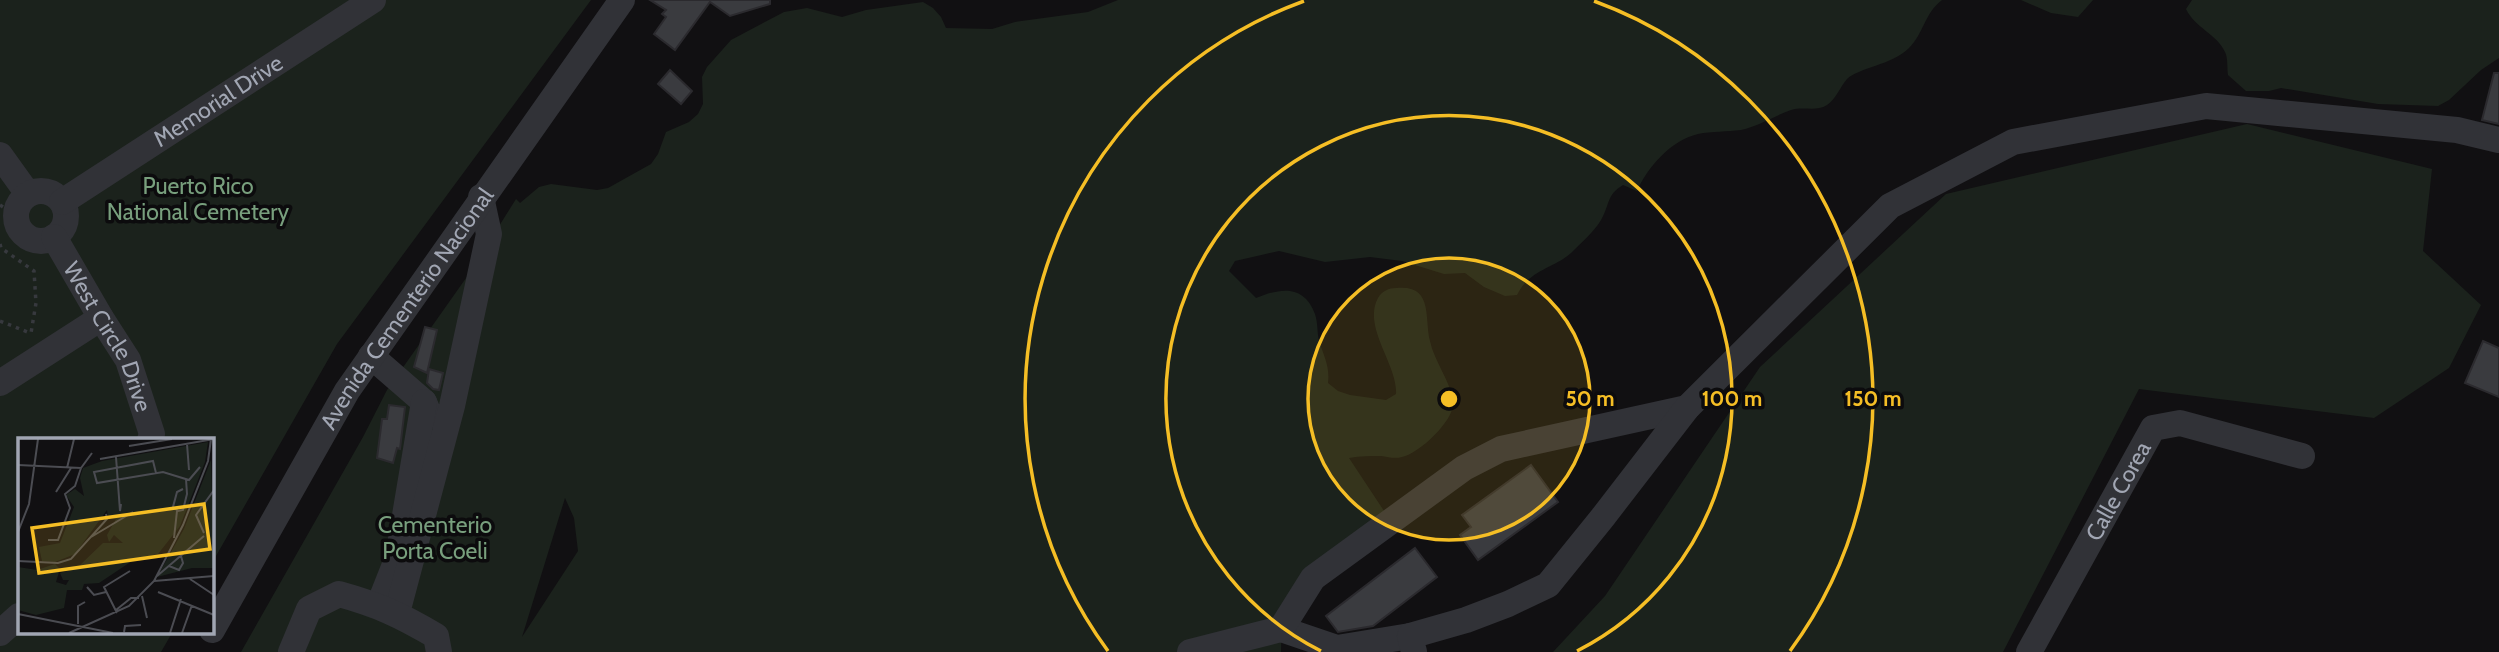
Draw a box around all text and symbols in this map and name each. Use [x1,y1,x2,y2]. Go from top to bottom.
street label: Memorial Drive [148,48,288,153]
park label: Puerto Rico National Cemetery [107,172,290,226]
street label: Avenida Cementerio Nacional [314,182,500,435]
street label: West Circle Drive [57,257,158,415]
text: 50 m [1565,386,1615,411]
text: 100 m [1702,386,1762,411]
text: 150 m [1845,386,1901,411]
centre of rings [1437,387,1461,411]
street label: Calle Corea [2079,436,2157,546]
inset map [18,438,214,634]
park label: Cementerio Porta Coeli [378,511,492,565]

